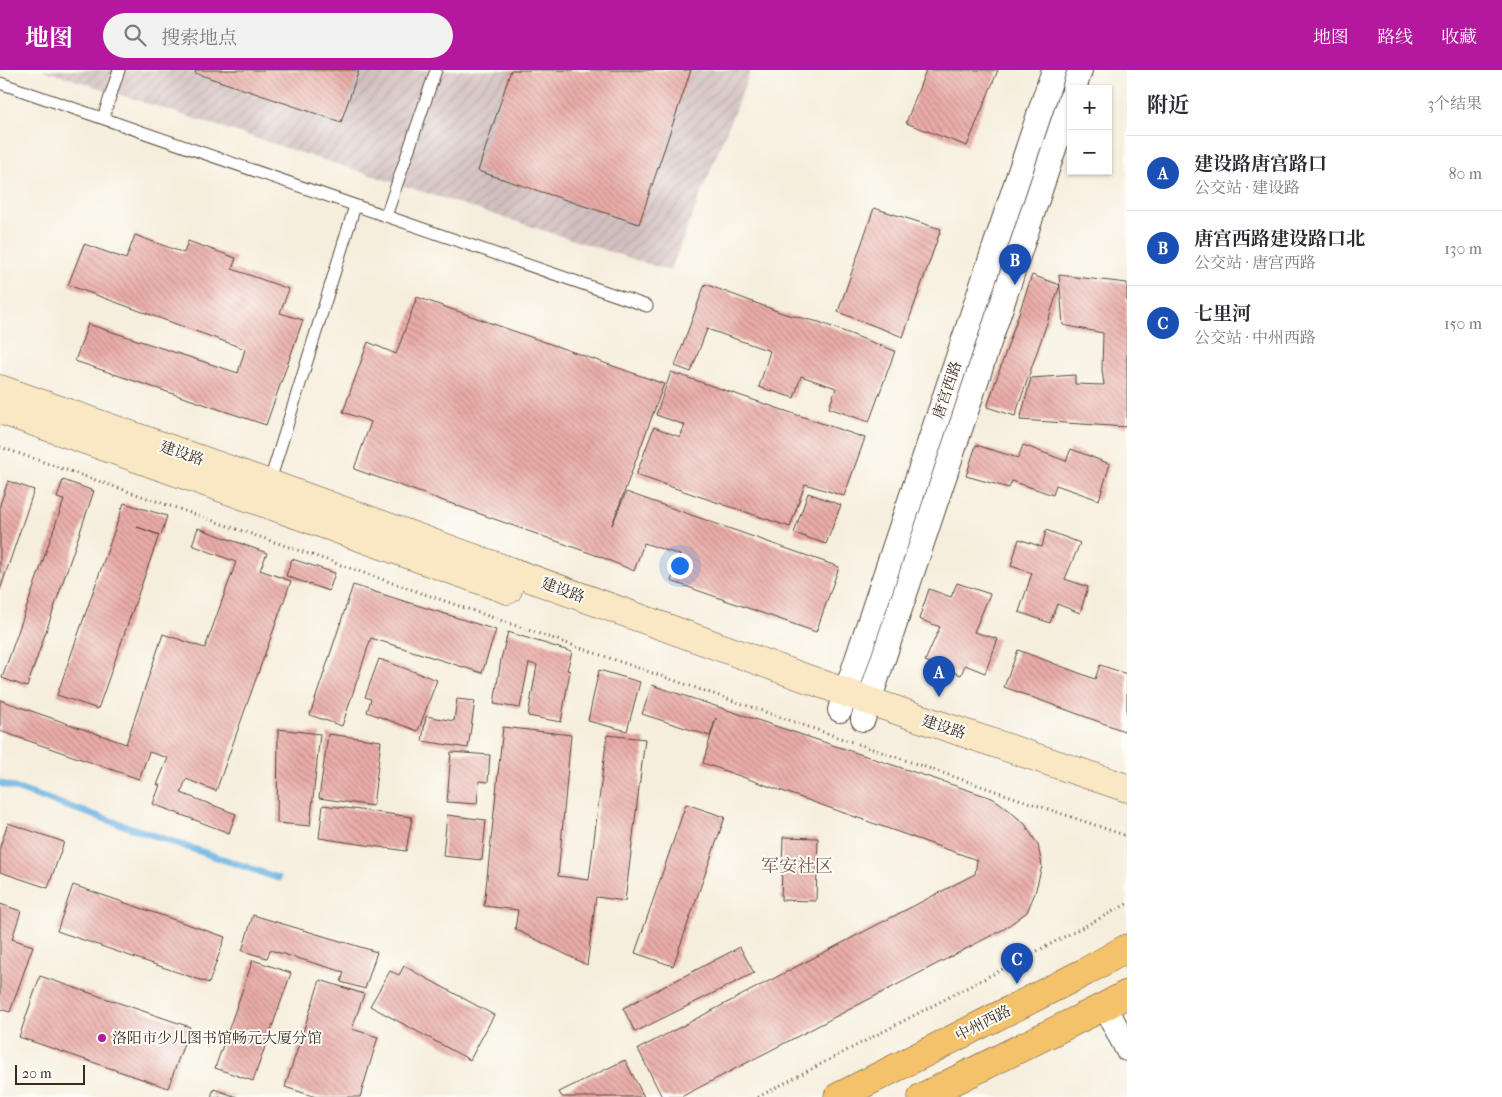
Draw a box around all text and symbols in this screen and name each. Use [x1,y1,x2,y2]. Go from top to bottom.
search box [103,13,453,58]
icon: search [121,21,149,49]
text: 地图 [25,24,73,52]
text: 搜索地点 [161,27,237,49]
text: 地图 [1313,27,1349,48]
text: 路线 [1377,27,1413,48]
text: 收藏 [1441,27,1477,48]
map controls [1067,85,1112,175]
button: + [1067,85,1112,130]
text: 附近 [1147,93,1189,117]
text: 3个结果 [1427,94,1482,113]
button: − [1067,130,1112,175]
text: 建设路唐宫路口 [1194,153,1327,175]
text: A [1158,164,1168,183]
text: 80 m [1448,164,1482,183]
text: 公交站 · 建设路 [1194,178,1300,197]
text: 唐宫西路建设路口北 [1194,228,1365,250]
text: B [1158,239,1168,258]
text: 130 m [1444,239,1482,258]
pin: B [999,244,1031,285]
text: 公交站 · 唐宫西路 [1194,253,1316,272]
text: 七里河 [1194,303,1251,325]
text: C [1158,314,1168,333]
text: 150 m [1444,314,1482,333]
text: 公交站 · 中州西路 [1194,328,1316,347]
street label: 唐宫西路 [929,359,965,421]
street label: 建设路 [158,437,206,469]
your location [667,553,693,579]
street label: 建设路 [539,574,587,606]
pin: A [923,656,955,697]
street label: 建设路 [920,711,968,743]
district label: 军安社区 [761,856,833,877]
pin: C [1001,943,1033,984]
street label: 中州西路 [952,1001,1014,1045]
place label: 洛阳市少儿图书馆畅元大厦分馆 [112,1029,322,1047]
marker: 洛阳市少儿图书馆畅元大厦分馆 [96,1032,108,1044]
scale bar [15,1062,85,1085]
text: 20 m [22,1065,52,1082]

